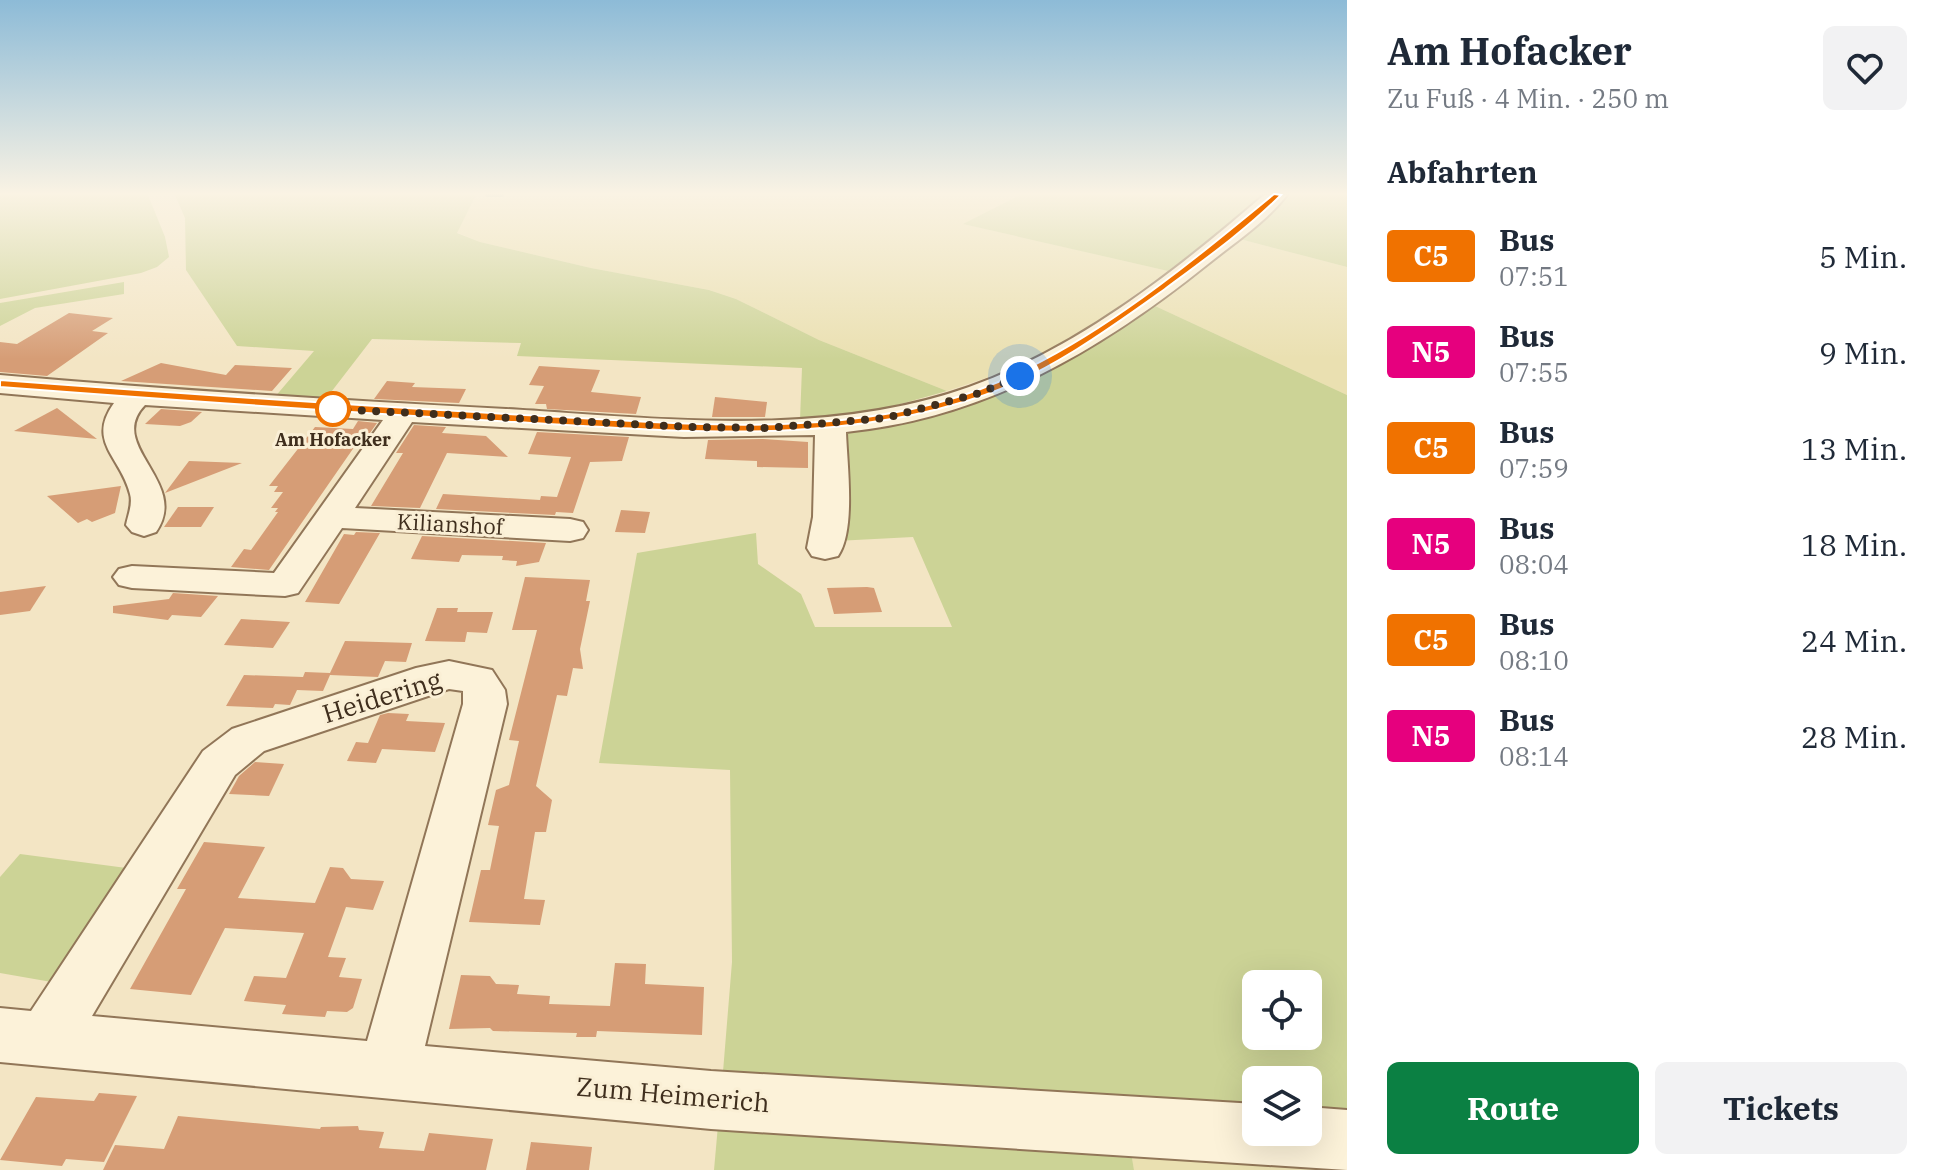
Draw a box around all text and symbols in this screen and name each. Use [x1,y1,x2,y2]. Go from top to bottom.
text: Am Hofacker [1387,26,1632,75]
button: heart [1823,26,1907,110]
text: Zu Fuß · 4 Min. · 250 m [1387,81,1669,115]
text: Abfahrten [1387,152,1538,191]
text: Bus [1499,220,1554,259]
text: C5 [1413,237,1449,274]
text: 5 Min. [1819,237,1907,276]
text: 07:51 [1499,259,1569,293]
text: Bus [1499,316,1554,355]
text: N5 [1412,333,1450,370]
text: 9 Min. [1819,333,1907,372]
text: 07:55 [1499,355,1569,389]
your location [1000,356,1040,396]
marker: Am Hofacker [316,392,350,426]
text: Bus [1499,412,1554,451]
place label: Am Hofacker [275,428,391,451]
text: C5 [1413,429,1449,466]
text: 13 Min. [1801,429,1907,468]
text: 07:59 [1499,451,1569,485]
street label: Kilianshof [396,506,505,541]
text: Bus [1499,508,1554,547]
text: N5 [1412,525,1450,562]
text: 18 Min. [1801,525,1907,564]
text: 08:04 [1499,547,1569,581]
text: Bus [1499,604,1554,643]
text: C5 [1413,621,1449,658]
text: 24 Min. [1801,621,1907,660]
text: 08:10 [1499,643,1569,677]
street label: Heidering [318,662,445,730]
text: Bus [1499,700,1554,739]
text: N5 [1412,717,1450,754]
text: 28 Min. [1801,717,1907,756]
text: 08:14 [1499,739,1569,773]
map controls [1242,970,1322,1146]
button: locate [1242,970,1322,1050]
button: Route [1387,1062,1639,1154]
button: Tickets [1655,1062,1907,1154]
button: layers [1242,1066,1322,1146]
street label: Zum Heimerich [575,1069,771,1119]

